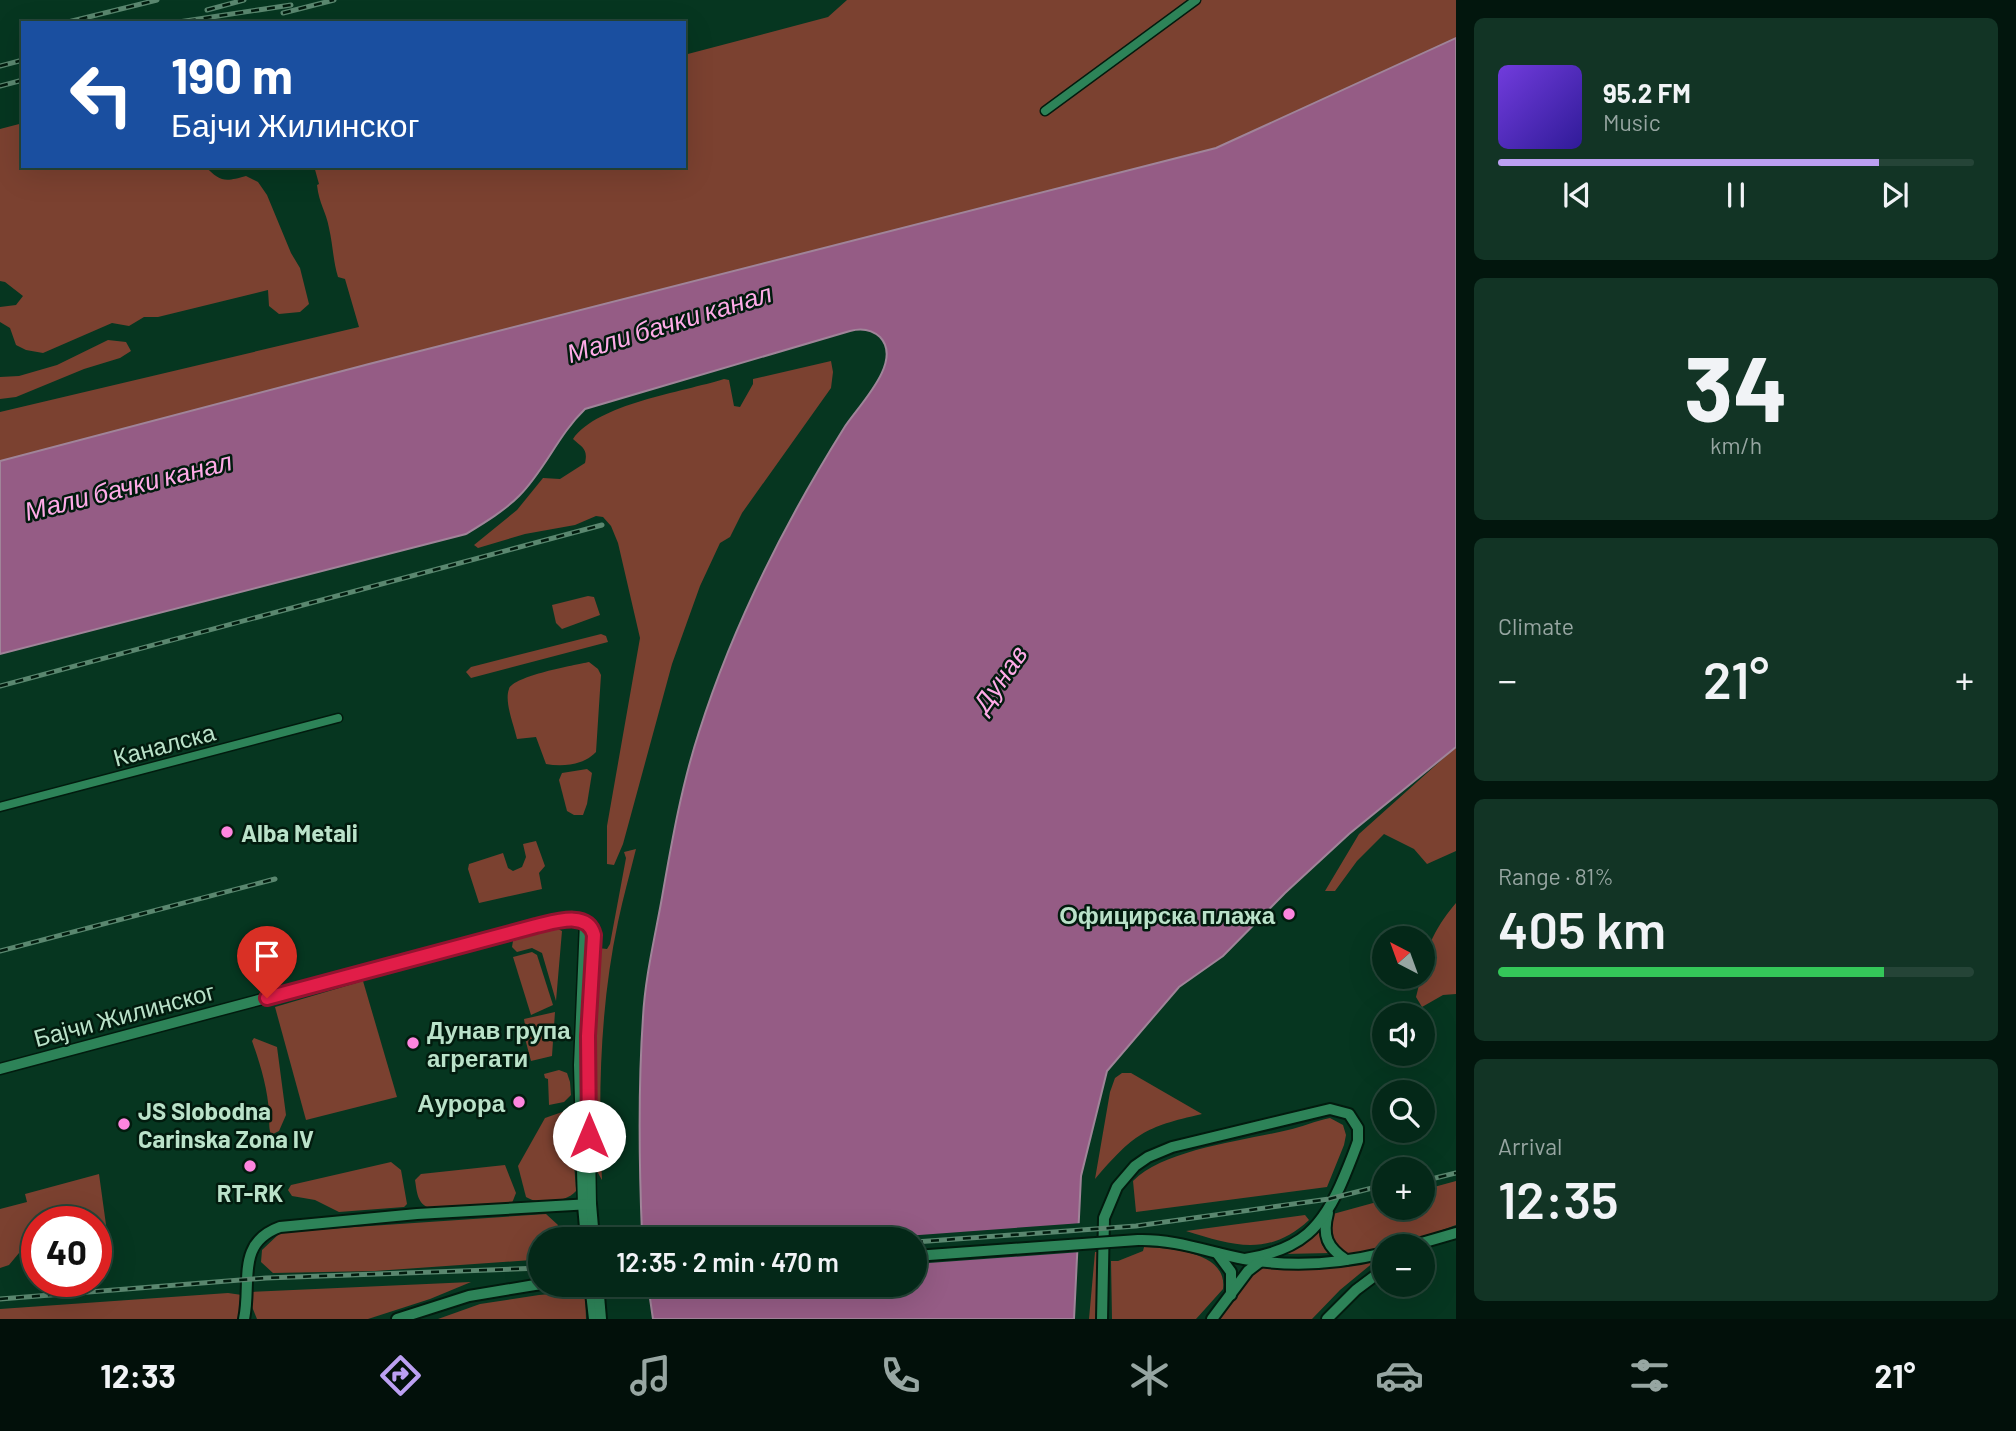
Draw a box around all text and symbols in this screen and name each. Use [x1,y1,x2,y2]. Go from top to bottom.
text: 190 m [171,45,293,104]
icon: left [56,49,147,140]
text: 95.2 FM [1603,77,1691,108]
text: Бајчи Жилинског [171,105,419,143]
text: Music [1603,108,1661,136]
icon: previous [1558,176,1596,214]
icon: pause [1717,176,1755,214]
icon: next [1876,176,1914,214]
water label: Мали бачки канал [563,276,776,368]
text: 34 [1684,331,1788,440]
text: km/h [1710,431,1762,459]
water label: Мали бачки канал [21,444,235,526]
text: Climate [1498,612,1574,640]
water label: Дунав [963,639,1033,720]
text: 21° [1703,647,1769,709]
text: − [1498,656,1517,702]
text: + [1955,656,1974,702]
street label: Каналска [110,716,219,772]
place label: Alba Metali [241,818,358,847]
marker: Alba Metali [219,824,235,840]
text: Range · 81% [1498,862,1614,890]
text: 405 km [1498,897,1666,959]
place label: Официрска плажа [1059,900,1276,929]
marker: Официрска плажа [1281,906,1297,922]
pin [237,926,297,998]
north arrow [1372,926,1435,989]
map controls [1372,926,1435,1297]
icon: arrive [248,937,286,975]
street label: Бајчи Жилинског [30,976,218,1052]
button: sound [1372,1003,1435,1066]
place label: Дунав група агрегати [427,1015,571,1072]
marker: Дунав група агрегати [405,1035,421,1051]
button: search [1372,1080,1435,1143]
place label: Аурора [417,1088,506,1117]
marker: Аурора [511,1094,527,1110]
place label: JS Slobodna Carinska Zona IV [138,1096,314,1153]
position arrow [552,1099,626,1173]
marker: JS Slobodna Carinska Zona IV [116,1116,132,1132]
text: Arrival [1498,1132,1562,1160]
button: + [1372,1157,1435,1220]
marker: RT-RK [242,1158,258,1174]
text: 12:35 [1498,1167,1619,1229]
place label: RT-RK [217,1178,283,1207]
speed limit sign: 40 [21,1206,112,1297]
button: − [1372,1234,1435,1297]
text: 12:35 · 2 min · 470 m [616,1246,839,1277]
icon: directions [376,1351,425,1400]
icon: music [626,1351,675,1400]
icon: phone [876,1351,925,1400]
icon: climate [1125,1351,1174,1400]
icon: car [1375,1351,1424,1400]
icon: filters [1625,1351,1674,1400]
text: 12:33 [100,1356,176,1394]
text: 21° [1875,1356,1916,1394]

